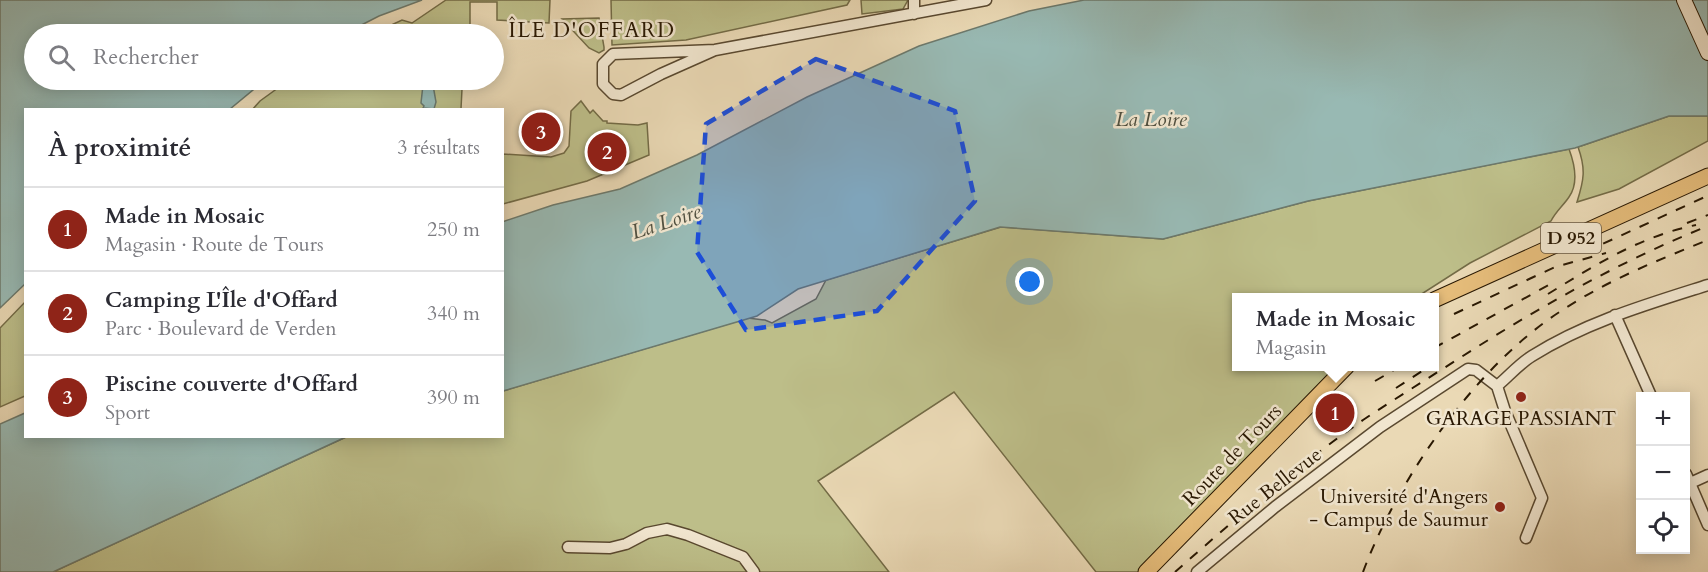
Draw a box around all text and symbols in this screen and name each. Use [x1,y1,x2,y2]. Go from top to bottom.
district label: ÎLE D'OFFARD [509,16,675,45]
search box [24,24,504,90]
icon: search [45,41,78,74]
text: Rechercher [93,42,198,72]
water label: La Loire [1115,105,1188,134]
pin: 3 [522,110,560,154]
text: À proximité [48,130,191,165]
pin: 2 [588,130,626,174]
text: 3 résultats [397,134,480,161]
water label: La Loire [627,197,705,247]
text: Made in Mosaic [105,201,265,231]
text: 1 [62,216,73,243]
text: 250 m [427,216,480,243]
road number: D 952 [1541,223,1601,253]
text: Magasin · Route de Tours [105,231,324,258]
your location [1015,267,1044,296]
text: Camping L'Île d'Offard [105,285,338,315]
popup [1232,293,1439,371]
text: 2 [62,300,73,327]
text: 340 m [427,300,480,327]
text: Made in Mosaic [1256,304,1415,334]
text: Parc · Boulevard de Verden [105,315,337,342]
text: Magasin [1256,334,1327,361]
text: Piscine couverte d'Offard [105,369,358,399]
text: 3 [62,384,73,411]
text: 390 m [427,384,480,411]
pin: 1 [1316,390,1354,436]
marker: GARAGE PASSIANT [1514,390,1528,404]
map controls [1636,392,1690,554]
button: + [1636,392,1690,446]
street label: Route de Tours [1176,398,1288,512]
text: Sport [105,399,150,426]
place label: GARAGE PASSIANT [1426,405,1617,432]
street label: Rue Bellevue [1223,441,1327,531]
button: − [1636,446,1690,500]
place label: Université d'Angers - Campus de Saumur [1309,483,1489,533]
marker: Université d'Angers - Campus de Saumur [1493,500,1507,514]
button: locate [1636,500,1690,554]

